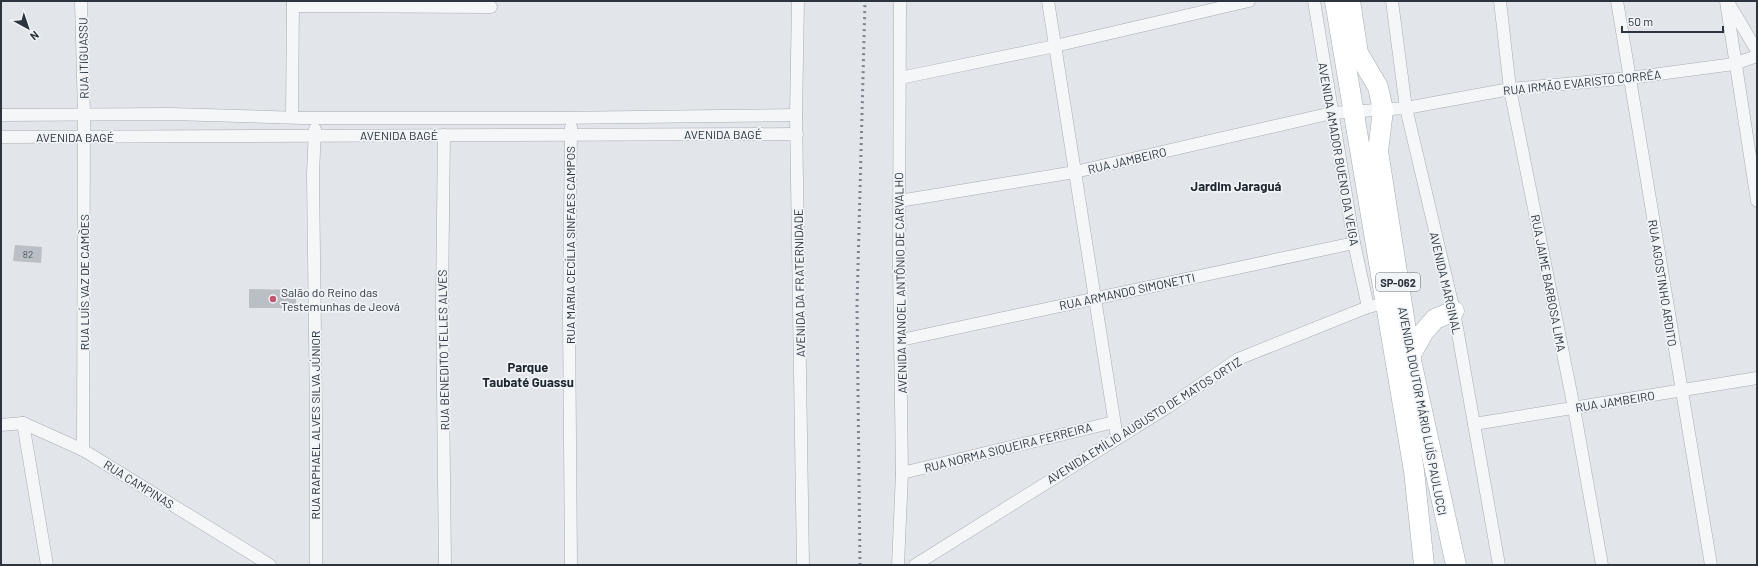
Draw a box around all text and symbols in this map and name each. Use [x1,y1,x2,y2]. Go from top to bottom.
north arrow [8,8,48,48]
scale bar [1622,8,1723,34]
text: 50 m [1628,14,1653,28]
street label: RUA ITIGUASSU [75,17,91,99]
text: N [28,29,42,43]
street label: AVENIDA AMADOR BUENO DA VEIGA [1316,61,1362,247]
street label: RUA IRMÃO EVARISTO CORRÊA [1502,67,1662,97]
street label: AVENIDA BAGÉ [684,127,762,141]
street label: AVENIDA BAGÉ [360,128,438,142]
street label: AVENIDA BAGÉ [36,130,114,144]
street label: RUA JAMBEIRO [1086,144,1168,176]
street label: RUA MARIA CECÍLIA SINFAES CAMPOS [563,146,577,344]
street label: AVENIDA MANOEL ANTÔNIO DE CARVALHO [891,172,909,394]
district label: Jardim Jaraguá [1191,178,1282,194]
street label: AVENIDA DA FRATERNIDADE [791,209,807,357]
street label: RUA JAIME BARBOSA LIMA [1529,213,1569,353]
street label: RUA LUÍS VAZ DE CAMÕES [77,214,91,350]
street label: RUA AGOSTINHO ARDITO [1646,219,1680,347]
street label: AVENIDA MARGINAL [1427,230,1465,336]
house number: 82 [23,248,33,260]
street label: RUA BENEDITO TELLES ALVES [435,270,451,430]
street label: RUA ARMANDO SIMONETTI [1058,270,1196,312]
road number: SP-062 [1376,273,1420,291]
place label: Salão do Reino das Testemunhas de Jeová [281,285,400,313]
marker: Salão do Reino das Testemunhas de Jeová [268,294,278,304]
street label: AVENIDA DOUTOR MÁRIO LUÍS PAULUCCI [1396,306,1450,516]
street label: RUA RAPHAEL ALVES SILVA JÚNIOR [308,331,322,519]
street label: AVENIDA EMÍLIO AUGUSTO DE MATOS ORTIZ [1044,354,1244,486]
district label: Parque Taubaté Guassu [482,359,574,390]
street label: RUA JAMBEIRO [1574,388,1656,414]
street label: RUA NORMA SIQUEIRA FERREIRA [922,419,1094,475]
street label: RUA CAMPINAS [101,457,177,511]

